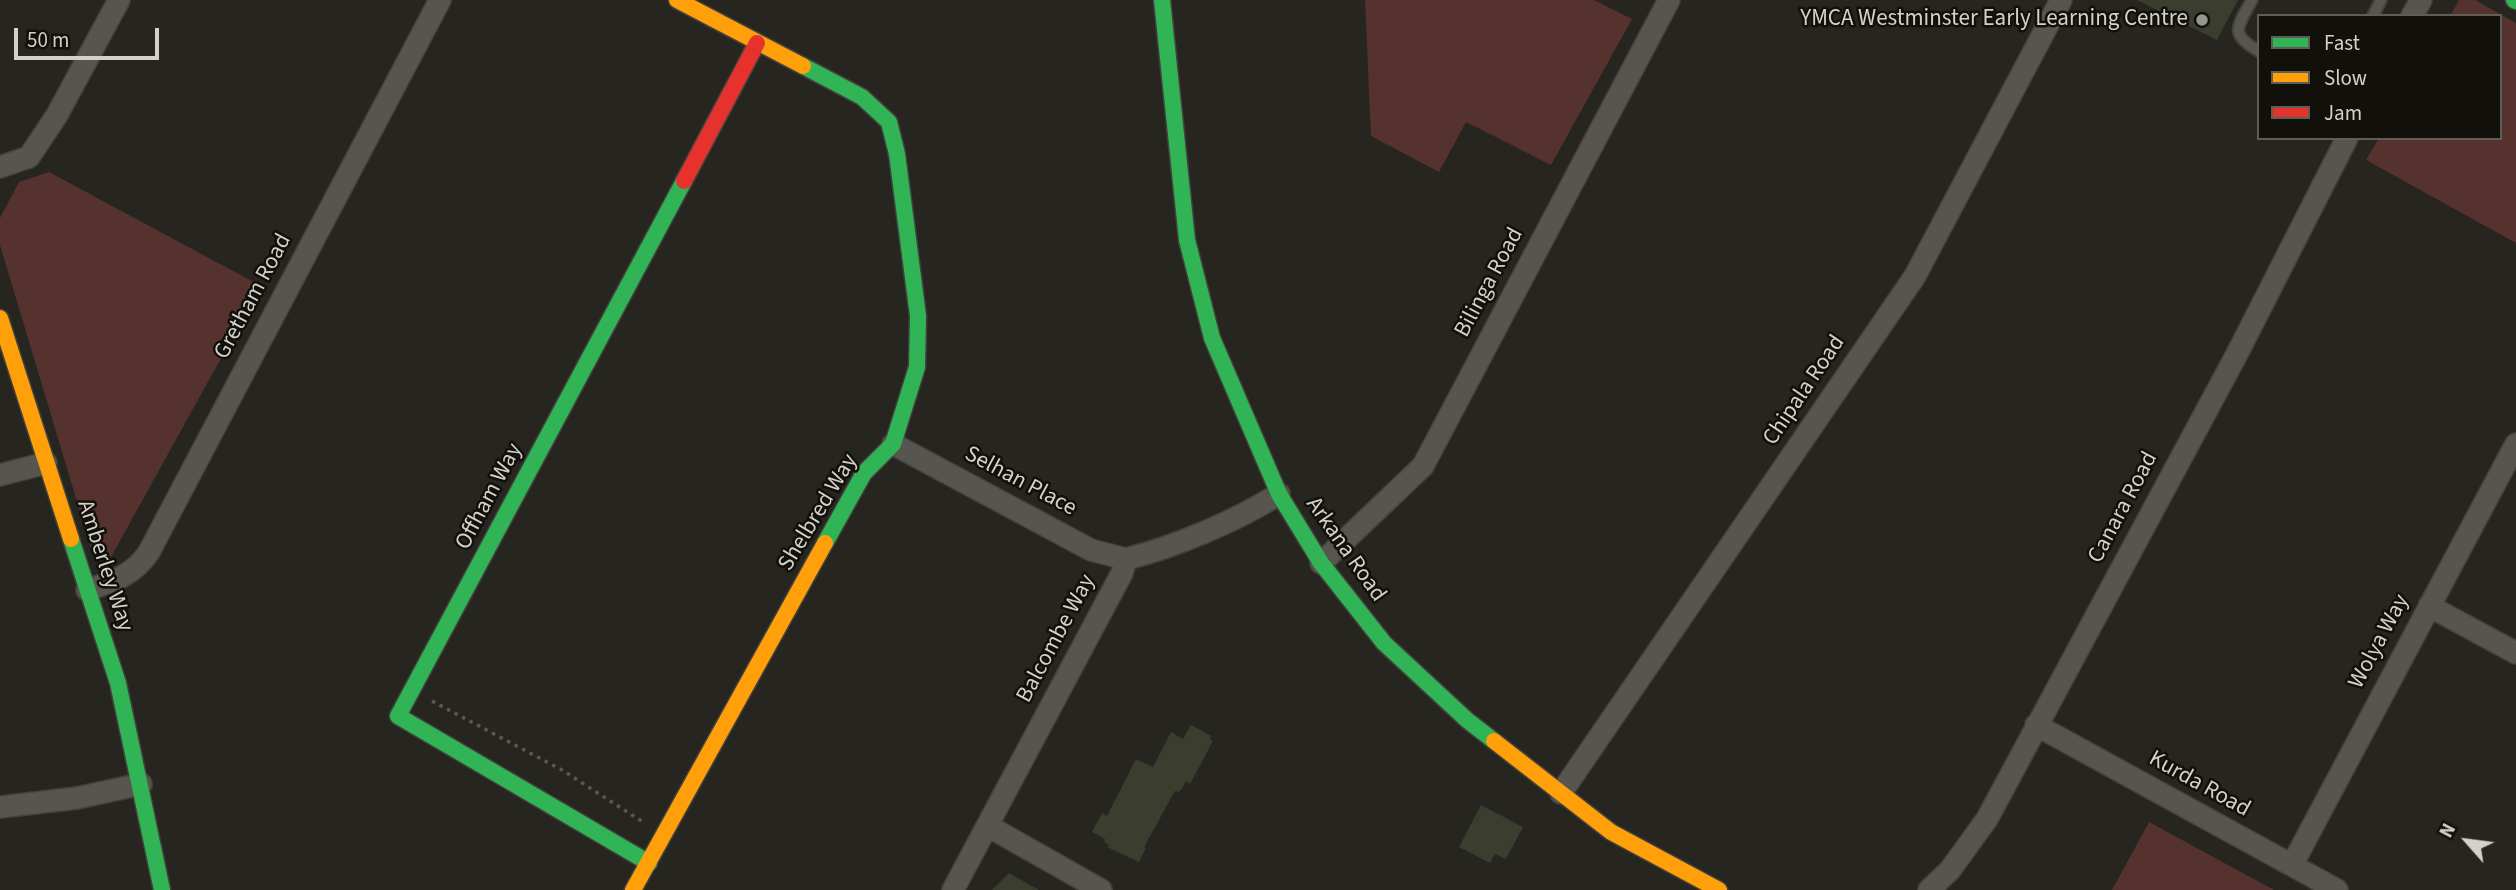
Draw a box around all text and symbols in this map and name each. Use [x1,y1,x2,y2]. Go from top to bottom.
place label: YMCA Westminster Early Learning Centre [1800,6,2188,34]
marker: YMCA Westminster Early Learning Centre [2194,12,2210,28]
scale bar [18,14,163,58]
legend [2257,14,2502,140]
text: 50 m [27,25,69,55]
text: Fast [2324,28,2360,58]
text: Slow [2324,63,2367,93]
text: Jam [2324,98,2362,128]
street label: Bilinga Road [1450,224,1530,342]
street label: Gretham Road [209,230,299,364]
street label: Chipala Road [1758,331,1852,451]
street label: Offham Way [451,439,529,555]
street label: Selhan Place [959,441,1081,523]
street label: Canara Road [2083,448,2165,568]
street label: Shelbred Way [773,450,865,576]
street label: Arkana Road [1299,492,1391,608]
street label: Amberley Way [70,497,138,635]
street label: Balcombe Way [1012,570,1102,708]
street label: Wolya Way [2344,590,2416,694]
street label: Kurda Road [2144,746,2254,824]
north arrow [2432,806,2502,876]
text: N [2433,819,2463,843]

